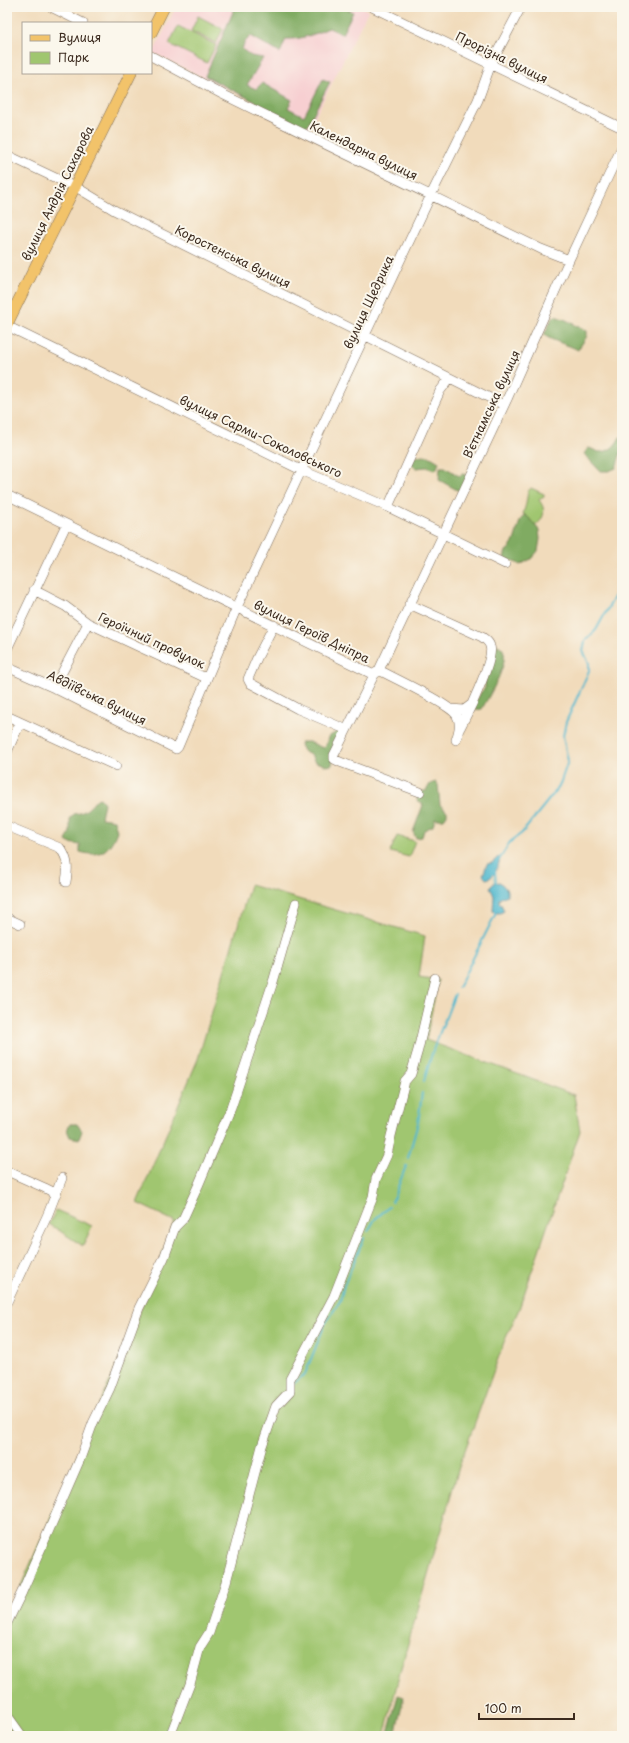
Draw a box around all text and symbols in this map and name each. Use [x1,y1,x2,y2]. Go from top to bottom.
legend [22,22,152,74]
street label: Прорізна вулиця [453,27,551,87]
text: Вулиця [58,28,101,46]
text: Парк [58,48,90,66]
street label: Календарна вулиця [307,116,421,184]
street label: вулиця Андрія Сахарова [16,122,98,264]
street label: Коростенська вулиця [172,220,294,292]
street label: вулиця Щедрика [338,252,398,352]
street label: Вʼєтнамська вулиця [458,347,524,461]
street label: вулиця Сарми-Соколовського [177,390,345,482]
street label: вулиця Героїв Дніпра [251,595,373,667]
street label: Героїчний провулок [96,607,209,673]
street label: Авдіївська вулиця [44,665,150,729]
scale bar [479,1695,574,1721]
text: 100 m [485,1699,522,1717]

